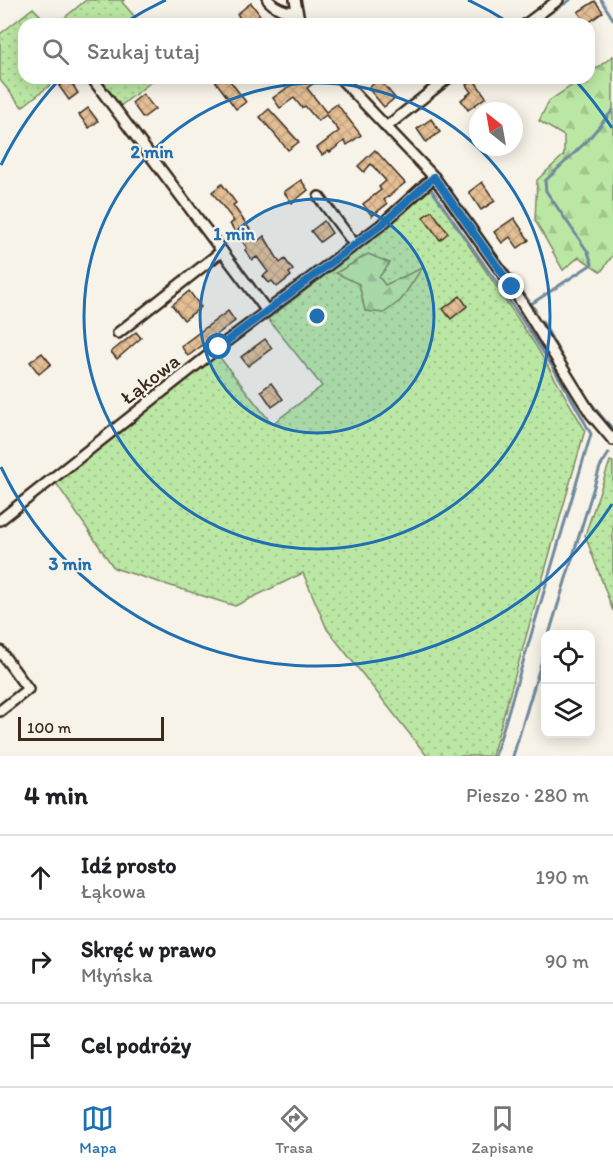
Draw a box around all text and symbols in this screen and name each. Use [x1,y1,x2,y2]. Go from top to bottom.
search box [18,18,595,84]
icon: search [39,35,72,68]
text: Szukaj tutaj [87,38,200,65]
north arrow [469,102,523,156]
text: 2 min [131,141,174,163]
text: 1 min [213,223,255,245]
route end [498,273,524,299]
centre of rings [307,306,327,326]
route start [205,333,231,359]
street label: Łąkowa [115,348,184,409]
text: 3 min [48,553,92,575]
map controls [541,630,595,738]
button: locate [541,630,595,684]
button: layers [541,684,595,738]
scale bar [18,714,164,742]
text: 100 m [27,718,71,737]
text: 4 min [24,779,88,811]
text: Pieszo · 280 m [466,783,589,807]
text: Idź prosto [81,852,177,879]
icon: ahead [24,861,57,894]
text: 190 m [536,865,589,889]
text: Łąkowa [81,879,146,903]
text: Skręć w prawo [81,936,216,963]
icon: right [24,945,57,978]
text: 90 m [545,949,589,973]
text: Młyńska [81,963,153,987]
icon: arrive [24,1029,57,1062]
text: Cel podróży [81,1032,191,1059]
tab: Mapa [79,1102,117,1157]
tab: Trasa [275,1102,313,1157]
tab: Zapisane [471,1102,534,1157]

